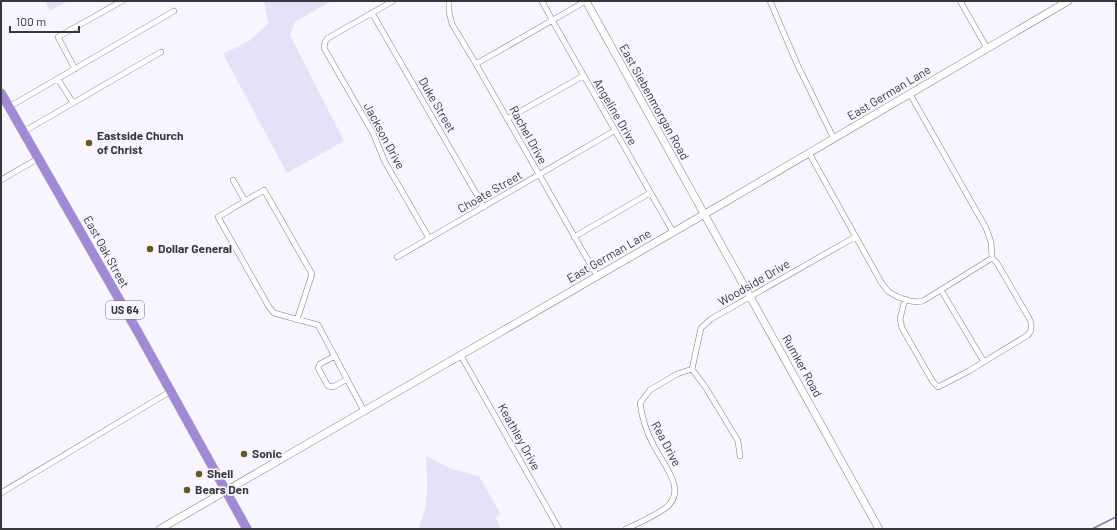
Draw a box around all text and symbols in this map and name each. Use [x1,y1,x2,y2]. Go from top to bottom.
scale bar [10,8,79,34]
text: 100 m [16,14,46,28]
street label: East Siebenmorgan Road [617,41,693,162]
street label: East German Lane [844,62,933,123]
street label: Duke Street [417,75,459,134]
street label: Angeline Drive [591,76,641,147]
street label: Jackson Drive [362,100,408,171]
street label: Rachel Drive [507,103,551,166]
place label: Eastside Church of Christ [97,128,184,156]
marker: Eastside Church of Christ [84,138,94,148]
street label: Choate Street [455,167,524,215]
street label: East Oak Street [81,213,133,290]
street label: East German Lane [564,225,653,285]
place label: Dollar General [158,241,232,255]
marker: Dollar General [145,244,155,254]
street label: Woodside Drive [715,256,792,308]
road number: US 64 [106,301,144,319]
street label: Rumker Road [780,332,826,399]
street label: Keathley Drive [496,401,544,472]
street label: Rea Drive [649,419,685,468]
place label: Sonic [252,446,282,460]
marker: Sonic [239,449,249,459]
place label: Shell [207,466,233,480]
marker: Shell [194,469,204,479]
place label: Bears Den [195,482,249,496]
marker: Bears Den [182,485,192,495]

